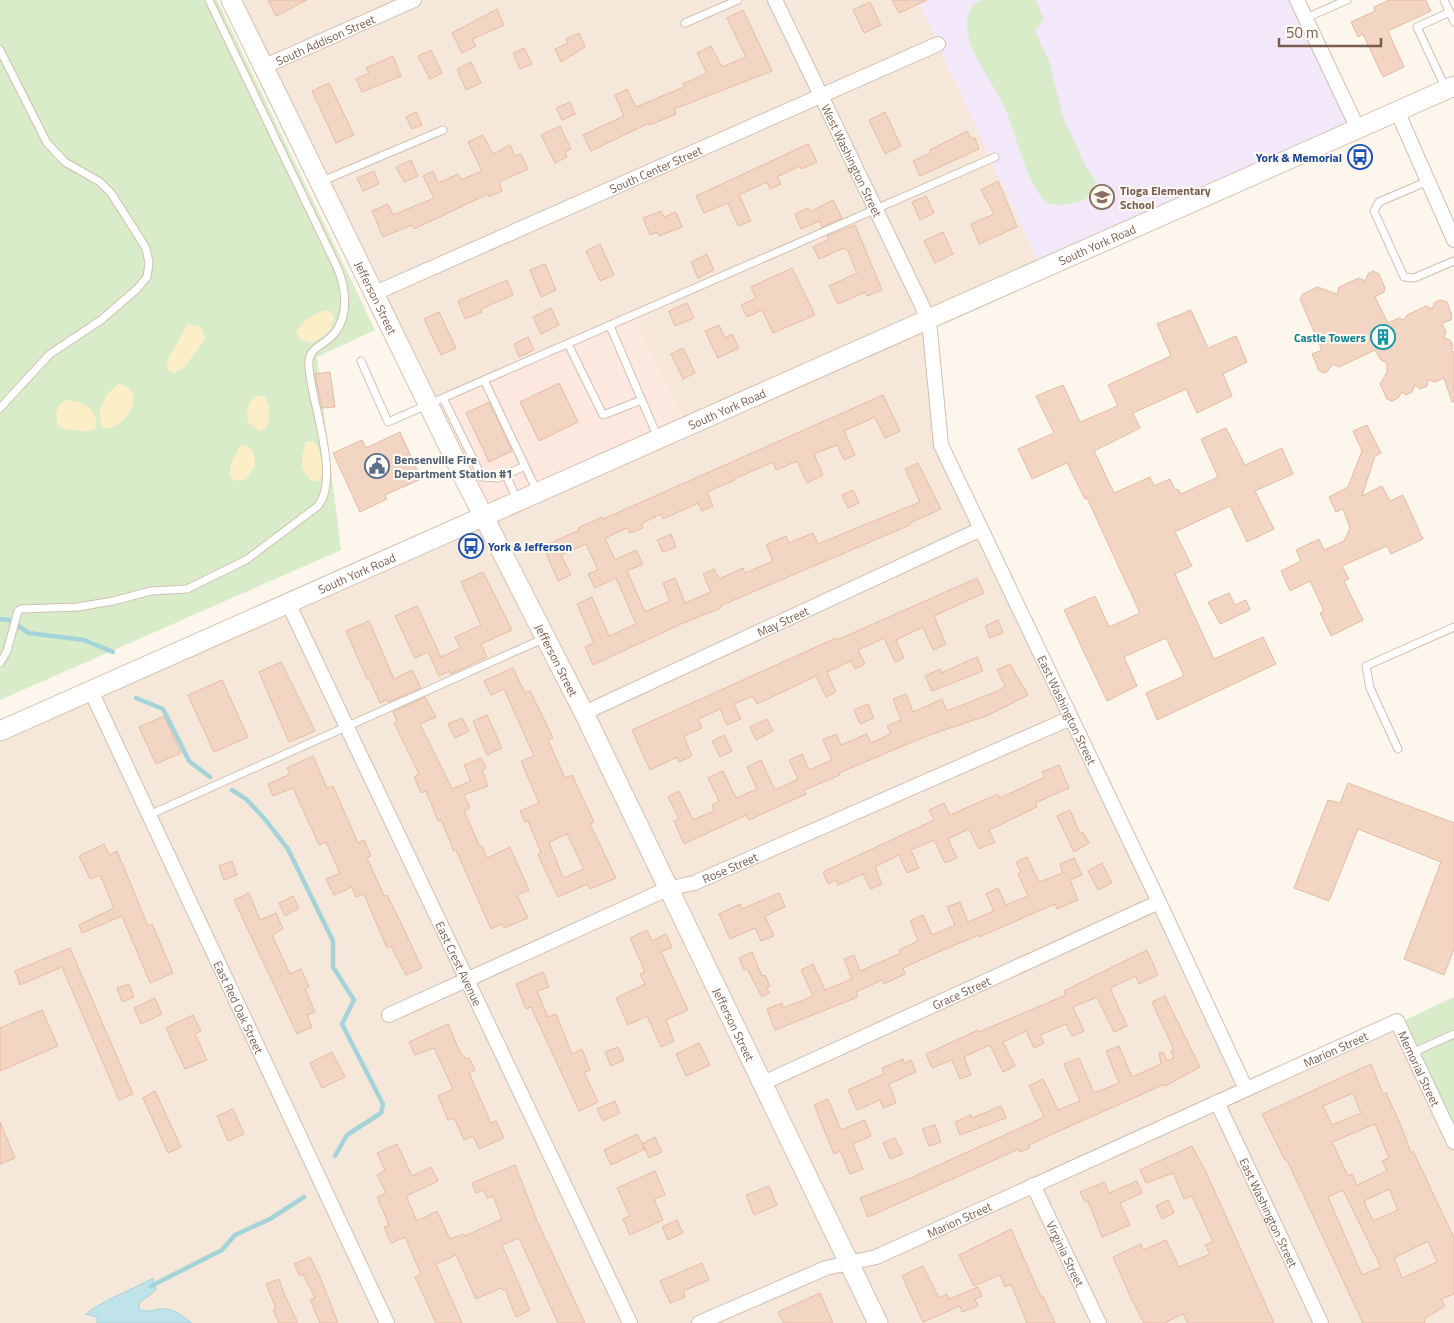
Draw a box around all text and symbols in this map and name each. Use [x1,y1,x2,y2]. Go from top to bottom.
street label: South Addison Street [272,9,379,70]
scale bar [1279,15,1382,47]
text: 50 m [1286,21,1319,44]
street label: West Washington Street [817,101,888,221]
street label: South Center Street [606,140,706,198]
bus stop icon: York & Memorial [1347,144,1373,170]
place label: York & Memorial [1256,148,1342,167]
place label: Tioga Elementary School [1120,181,1211,214]
school or university icon: Tioga Elementary School [1089,184,1115,210]
street label: South York Road [1055,219,1139,270]
street label: Jefferson Street [350,258,402,338]
building icon: Castle Towers [1370,324,1396,350]
place label: Castle Towers [1294,328,1366,347]
street label: South York Road [685,383,769,434]
place label: Bensenville Fire Department Station #1 [394,450,513,483]
public building icon: Bensenville Fire Department Station #1 [364,453,390,479]
bus stop icon: York & Jefferson [458,533,484,559]
place label: York & Jefferson [488,537,572,556]
street label: South York Road [315,547,398,598]
street label: May Street [754,600,813,641]
street label: Jefferson Street [530,620,584,700]
street label: East Washington Street [1033,652,1102,768]
street label: Rose Street [699,846,761,888]
street label: East Crest Avenue [431,918,487,1009]
street label: East Red Oak Street [209,957,269,1057]
street label: Grace Street [929,970,994,1014]
street label: Jefferson Street [708,984,760,1065]
street label: Marion Street [1300,1026,1372,1072]
street label: Memorial Street [1393,1027,1446,1110]
street label: East Washington Street [1235,1154,1303,1271]
street label: Marion Street [924,1196,995,1242]
street label: Virginia Street [1042,1217,1090,1291]

